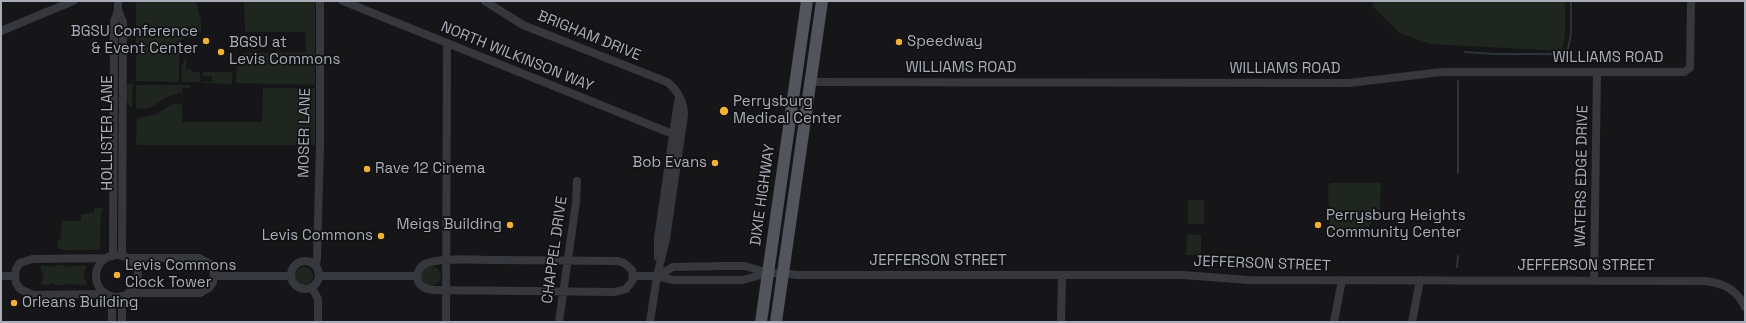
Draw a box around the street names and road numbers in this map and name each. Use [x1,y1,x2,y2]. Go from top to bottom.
street label: BRIGHAM DRIVE [535,7,643,65]
street label: NORTH WILKINSON WAY [438,18,596,96]
street label: WILLIAMS ROAD [1552,49,1664,67]
street label: WILLIAMS ROAD [905,59,1017,77]
street label: WILLIAMS ROAD [1229,60,1341,78]
street label: HOLLISTER LANE [99,75,117,191]
street label: MOSER LANE [295,88,315,178]
street label: WATERS EDGE DRIVE [1572,105,1592,247]
street label: DIXIE HIGHWAY [747,143,779,247]
street label: CHAPPEL DRIVE [539,195,571,305]
street label: JEFFERSON STREET [869,252,1007,270]
street label: JEFFERSON STREET [1193,253,1331,275]
street label: JEFFERSON STREET [1517,257,1655,275]

